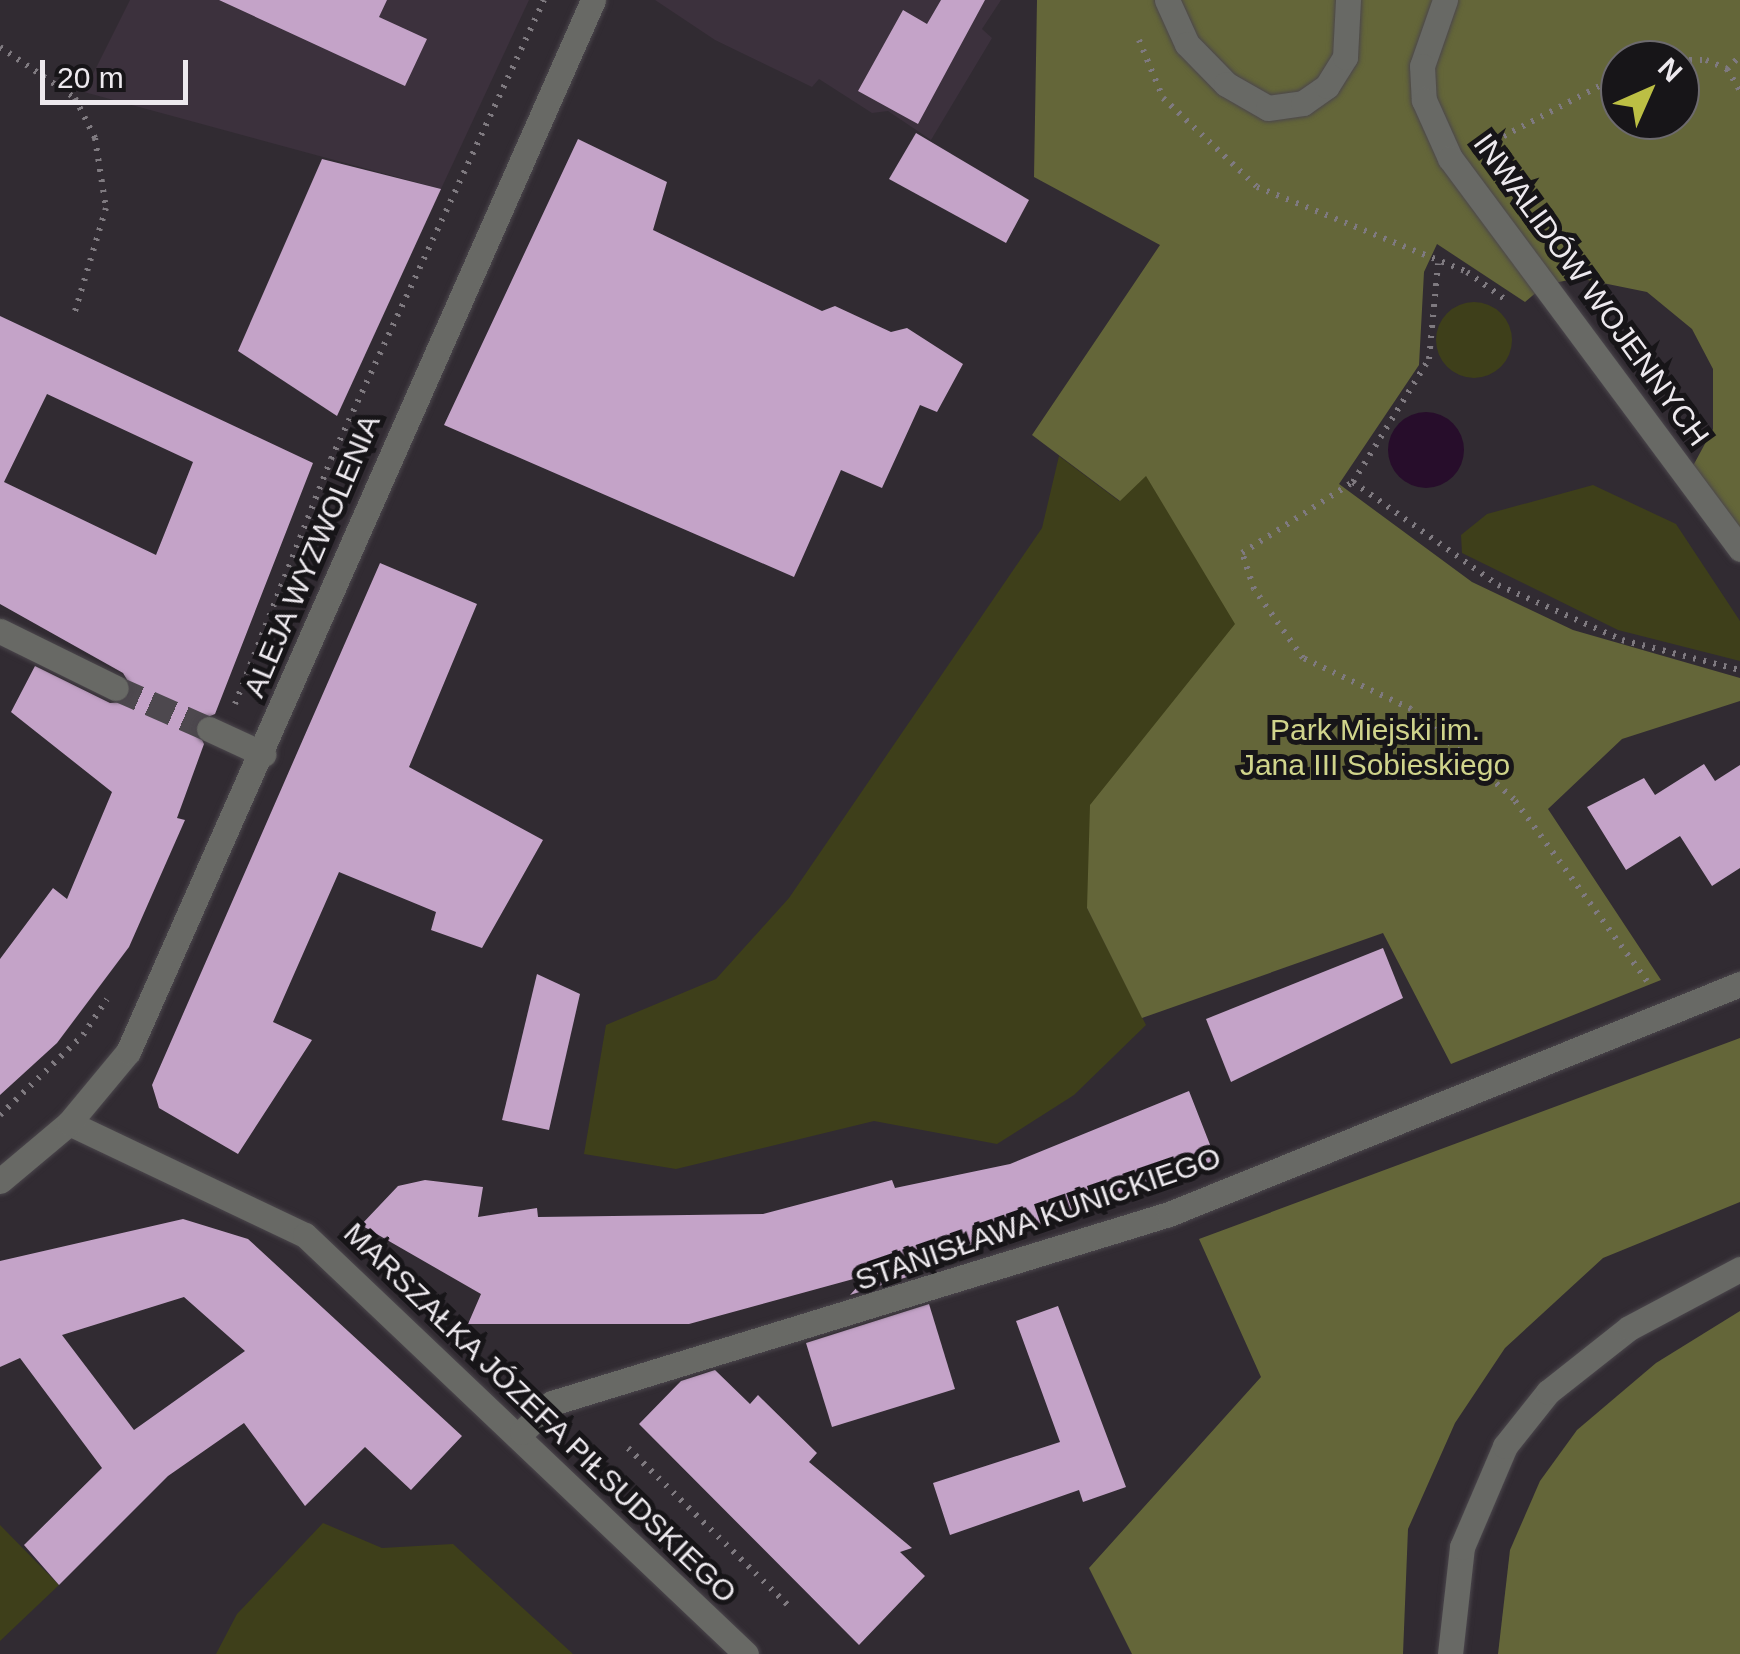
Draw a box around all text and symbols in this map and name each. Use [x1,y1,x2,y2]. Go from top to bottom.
scale bar [45,40,192,102]
north arrow [1600,40,1700,140]
text: N [1652,52,1688,88]
text: 20 m [57,61,124,94]
street label: INWALIDÓW WOJENNYCH [1466,127,1716,453]
street label: ALEJA WYZWOLENIA [236,409,388,703]
park label: Park Miejski im. Jana III Sobieskiego [1240,712,1510,782]
street label: STANISŁAWA KUNICKIEGO [850,1139,1226,1299]
street label: MARSZAŁKA JÓZEFA PIŁSUDSKIEGO [335,1214,745,1612]

